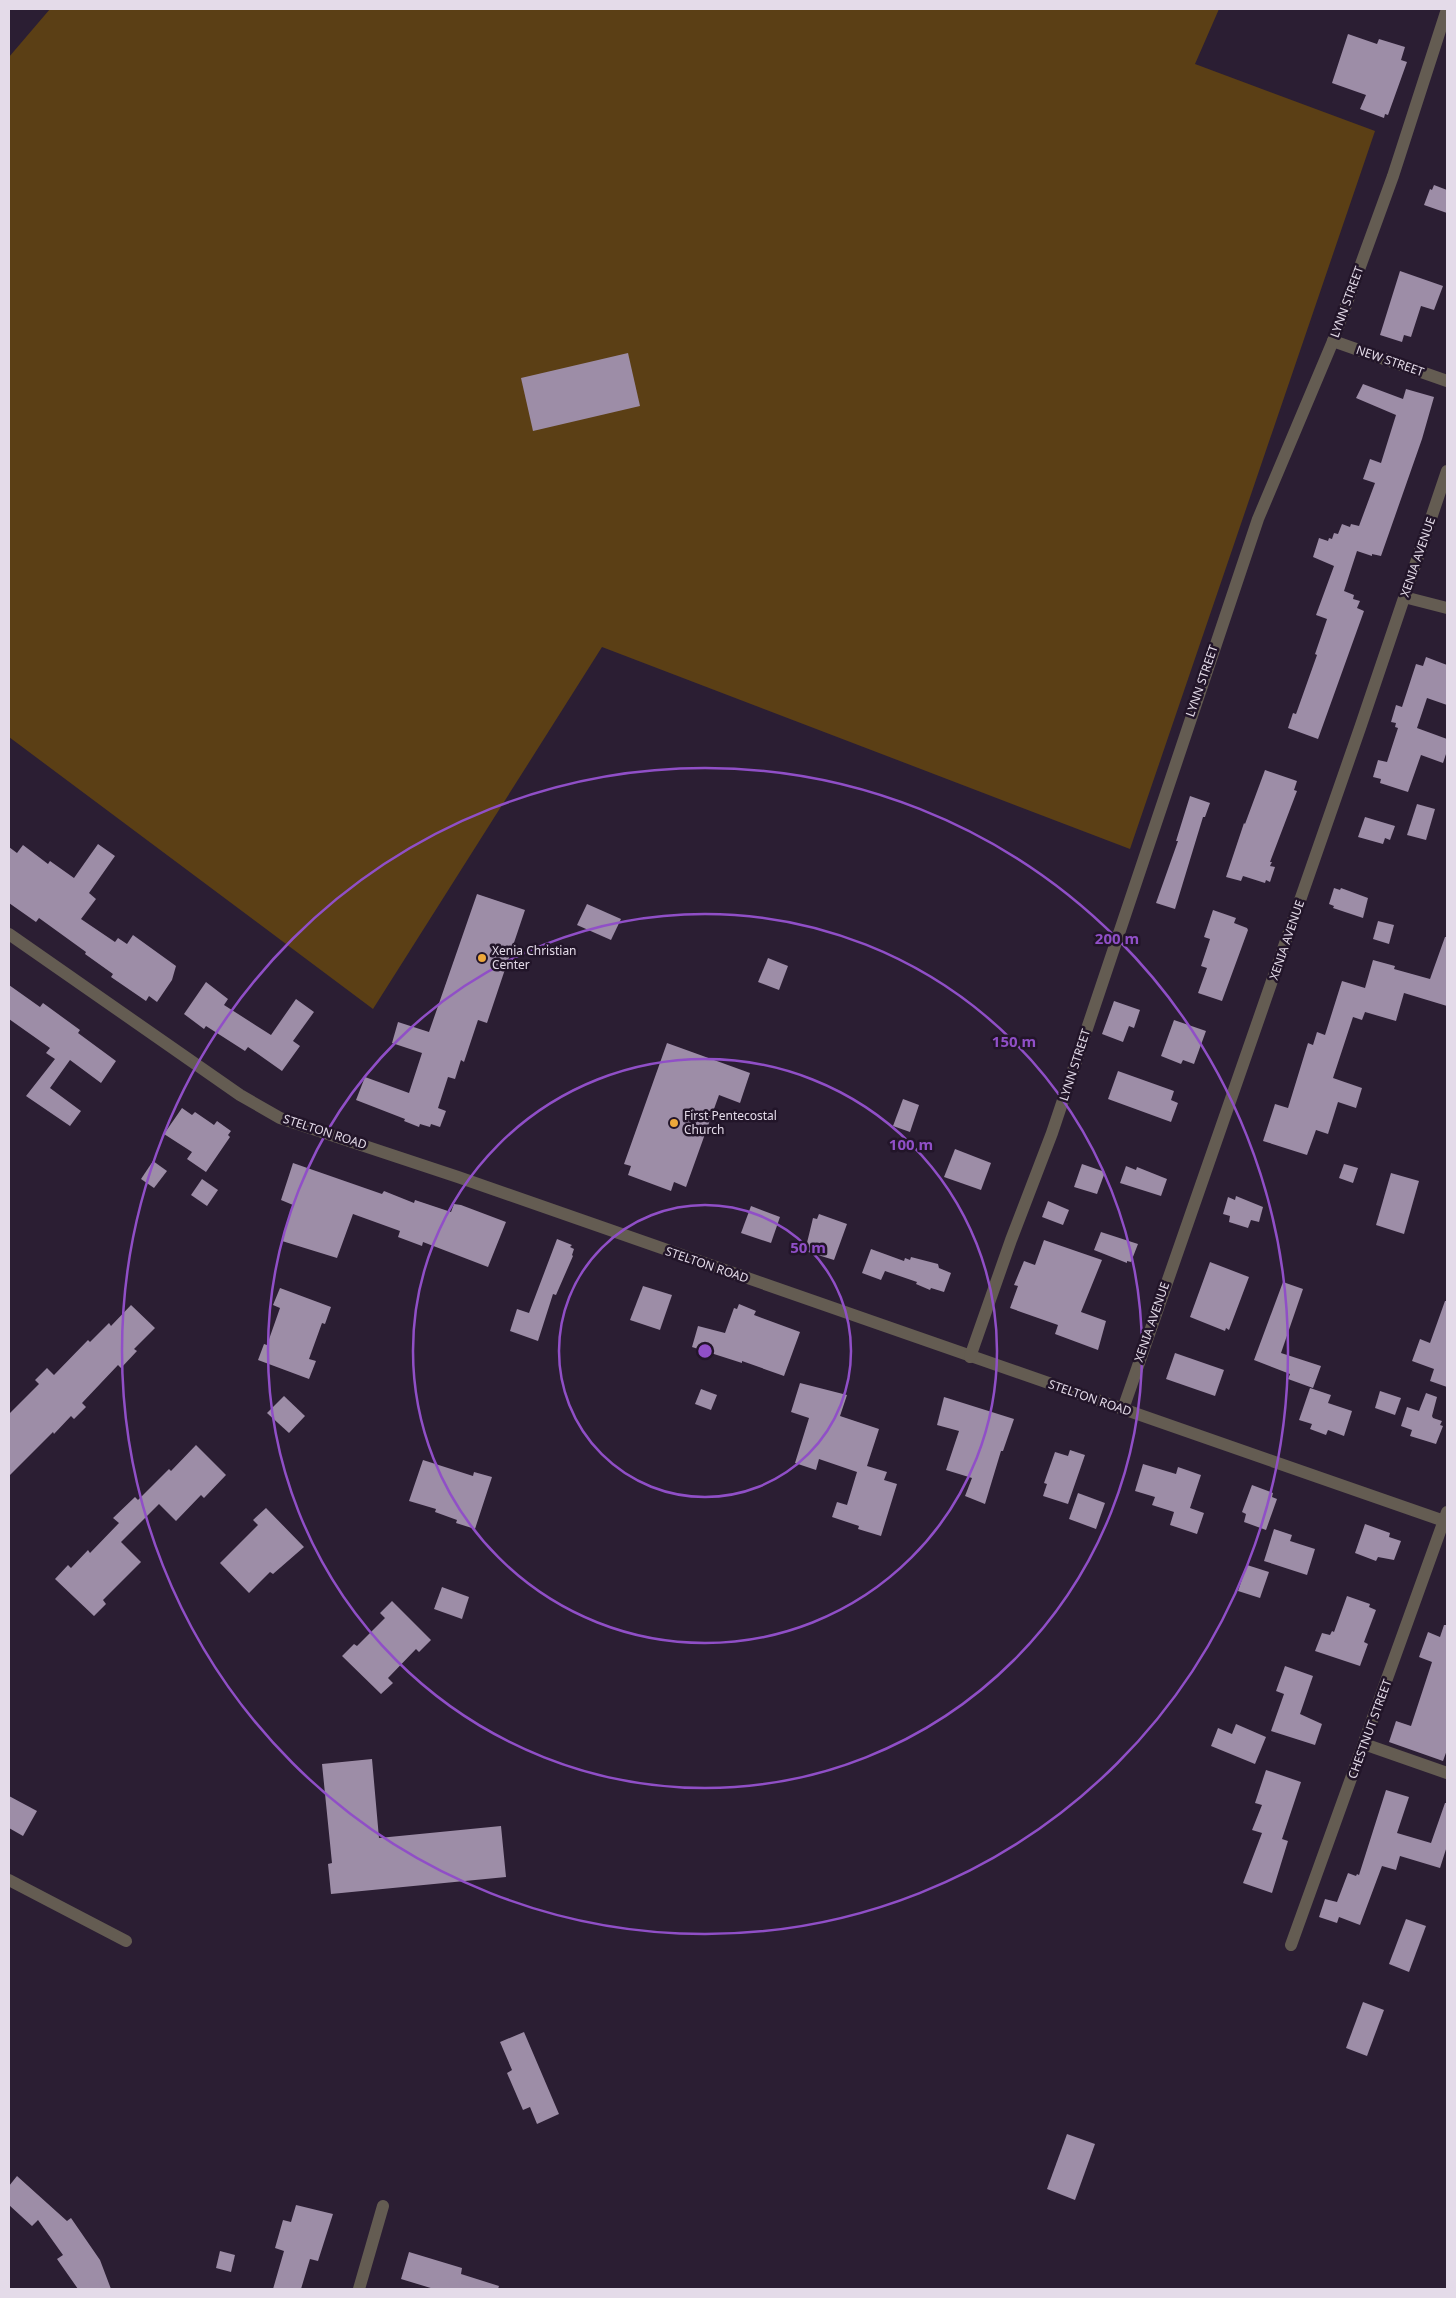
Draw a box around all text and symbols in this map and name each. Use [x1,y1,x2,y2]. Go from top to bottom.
street label: LYNN STREET [1326,263,1367,340]
street label: NEW STREET [1354,341,1427,380]
street label: XENIA AVENUE [1396,515,1439,599]
street label: LYNN STREET [1181,642,1222,719]
street label: XENIA AVENUE [1265,898,1308,982]
text: 200 m [1095,928,1139,948]
place label: Xenia Christian Center [492,942,577,973]
marker: Xenia Christian Center [476,952,488,964]
street label: LYNN STREET [1055,1026,1094,1103]
text: 150 m [992,1031,1036,1051]
place label: First Pentecostal Church [684,1107,777,1138]
street label: STELTON ROAD [281,1110,369,1153]
marker: First Pentecostal Church [668,1117,680,1129]
text: 100 m [889,1134,933,1154]
text: 50 m [790,1237,826,1257]
street label: STELTON ROAD [663,1242,751,1287]
street label: XENIA AVENUE [1130,1280,1173,1364]
centre of rings [696,1342,714,1360]
street label: STELTON ROAD [1046,1375,1134,1420]
street label: CHESTNUT STREET [1344,1676,1396,1781]

